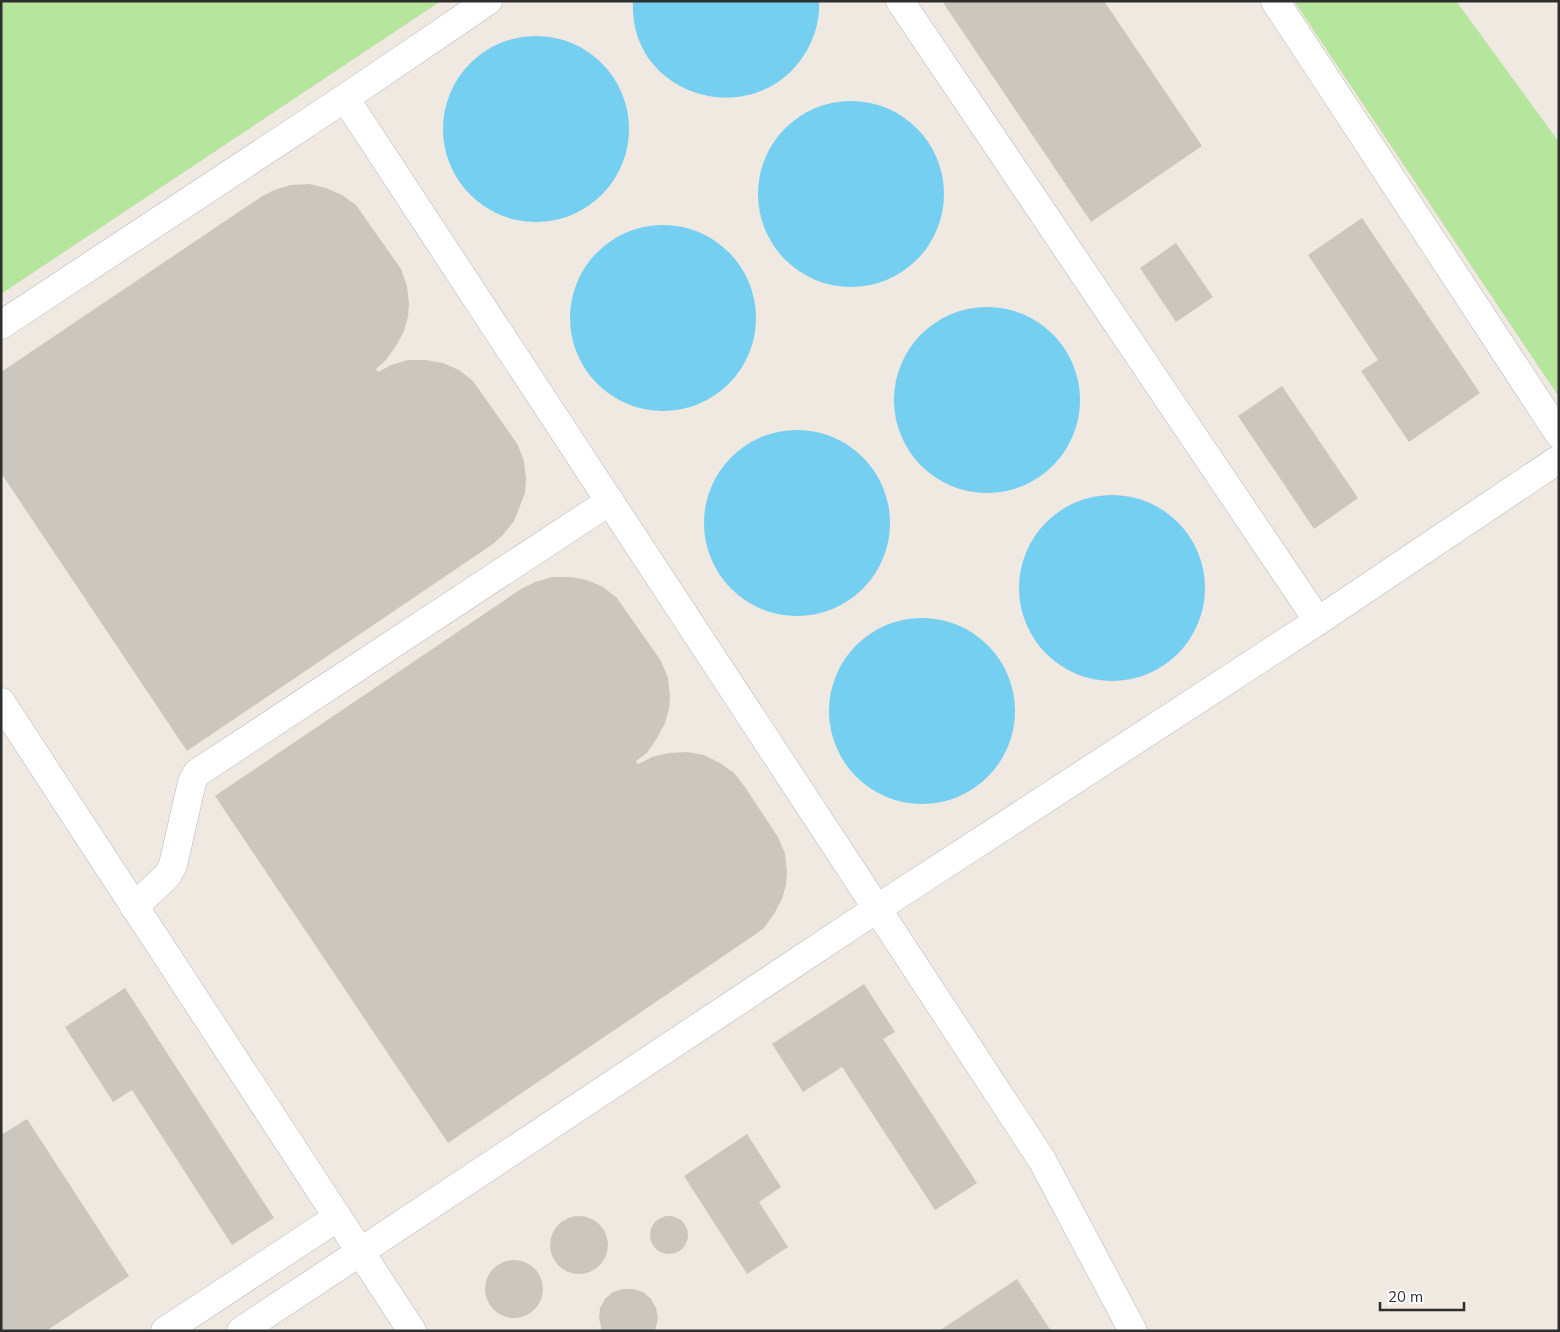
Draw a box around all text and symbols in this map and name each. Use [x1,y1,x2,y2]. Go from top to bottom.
scale bar [1380,1280,1464,1312]
text: 20 m [1388,1287,1423,1306]

